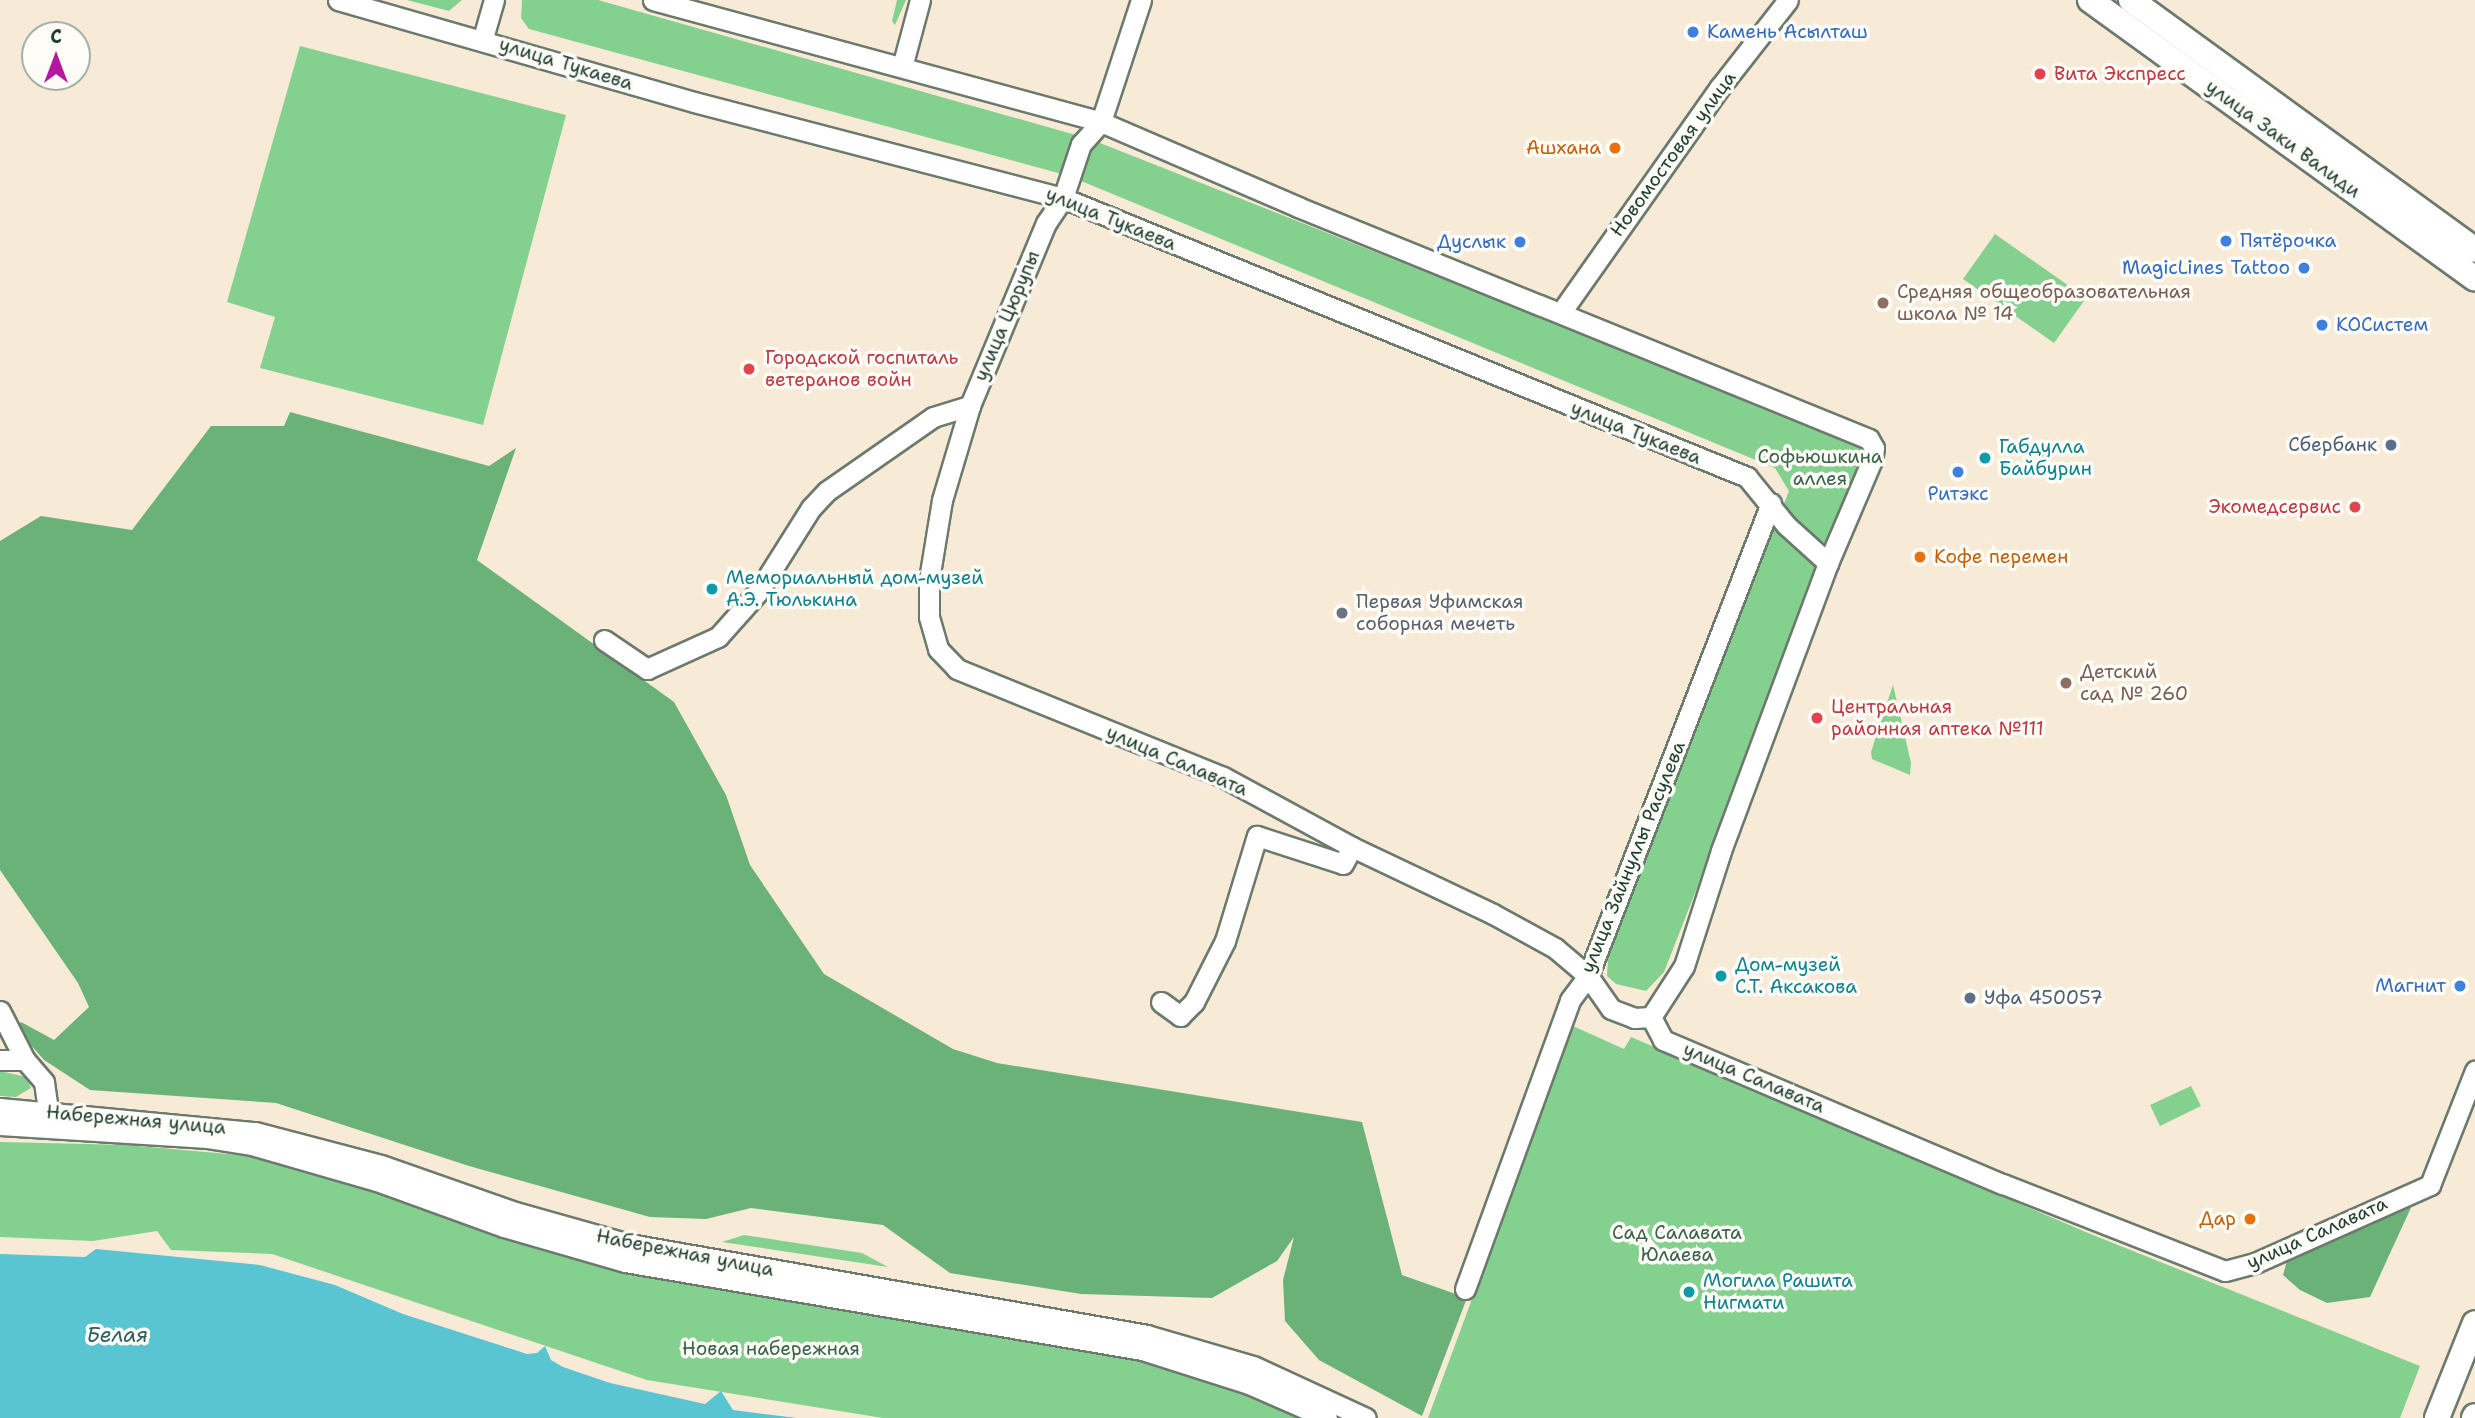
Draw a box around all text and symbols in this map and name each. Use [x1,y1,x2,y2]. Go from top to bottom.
north arrow [21,21,91,91]
place label: Камень Асылташ [1707,21,1868,43]
text: С [50,24,62,49]
marker: Камень Асылташ [1685,24,1701,40]
street label: улица Тукаева [496,33,636,95]
place label: Вита Экспресс [2054,63,2186,85]
marker: Вита Экспресс [2032,66,2048,82]
street label: Новомостовая улица [1605,67,1741,241]
street label: улица Заки Валиди [2201,75,2365,203]
place label: Ашхана [1526,137,1601,159]
marker: Ашхана [1607,140,1623,156]
street label: улица Тукаева [1042,182,1180,256]
place label: Пятёрочка [2240,230,2336,252]
place label: Дуслык [1437,231,1506,253]
marker: Пятёрочка [2218,233,2234,249]
marker: Дуслык [1512,234,1528,250]
street label: улица Цюрупы [969,247,1045,385]
place label: MagicLines Tattoo [2122,257,2290,279]
marker: MagicLines Tattoo [2296,260,2312,276]
place label: Средняя общеобразовательная школа № 14 [1897,281,2191,325]
marker: Средняя общеобразовательная школа № 14 [1875,295,1891,311]
place label: КОСистем [2336,314,2428,336]
marker: КОСистем [2314,317,2330,333]
place label: Городской госпиталь ветеранов войн [765,347,958,391]
marker: Городской госпиталь ветеранов войн [739,359,759,379]
street label: улица Тукаева [1567,396,1705,470]
place label: Сбербанк [2288,434,2377,456]
place label: Габдулла Байбурин [1999,436,2092,480]
marker: Сбербанк [2383,437,2399,453]
park label: Софьюшкина аллея [1757,446,1883,490]
marker: Габдулла Байбурин [1977,450,1993,466]
marker: Ритэкс [1950,464,1966,480]
place label: Ритэкс [1928,483,1988,505]
place label: Экомедсервис [2209,496,2341,518]
marker: Экомедсервис [2347,499,2363,515]
place label: Кофе перемен [1934,546,2068,568]
marker: Кофе перемен [1912,549,1928,565]
place label: Мемориальный дом-музей А.Э. Тюлькина [726,567,984,611]
marker: Мемориальный дом-музей А.Э. Тюлькина [704,581,720,597]
place label: Первая Уфимская соборная мечеть [1356,591,1523,635]
marker: Первая Уфимская соборная мечеть [1334,605,1350,621]
place label: Детский сад № 260 [2080,661,2188,705]
marker: Детский сад № 260 [2058,675,2074,691]
place label: Центральная районная аптека №111 [1831,696,2044,740]
marker: Центральная районная аптека №111 [1809,710,1825,726]
street label: улица Салавата [1103,721,1251,801]
street label: улица Зайнуллы Расулева [1576,738,1690,976]
place label: Дом-музей С.Т. Аксакова [1735,954,1857,998]
marker: Дом-музей С.Т. Аксакова [1713,968,1729,984]
place label: Магнит [2375,975,2446,997]
marker: Магнит [2452,978,2468,994]
place label: Уфа 450057 [1984,987,2103,1009]
marker: Уфа 450057 [1962,990,1978,1006]
street label: улица Салавата [1680,1038,1828,1118]
street label: Набережная улица [45,1101,227,1139]
street label: улица Салавата [2243,1192,2391,1274]
place label: Дар [2199,1208,2236,1230]
marker: Дар [2242,1211,2258,1227]
park label: Сад Салавата Юлаева [1612,1222,1742,1266]
street label: Набережная улица [594,1225,776,1281]
place label: Могила Рашита Нигмати [1703,1270,1853,1314]
marker: Могила Рашита Нигмати [1681,1284,1697,1300]
water label: Белая [86,1322,148,1348]
park label: Новая набережная [682,1338,860,1360]

